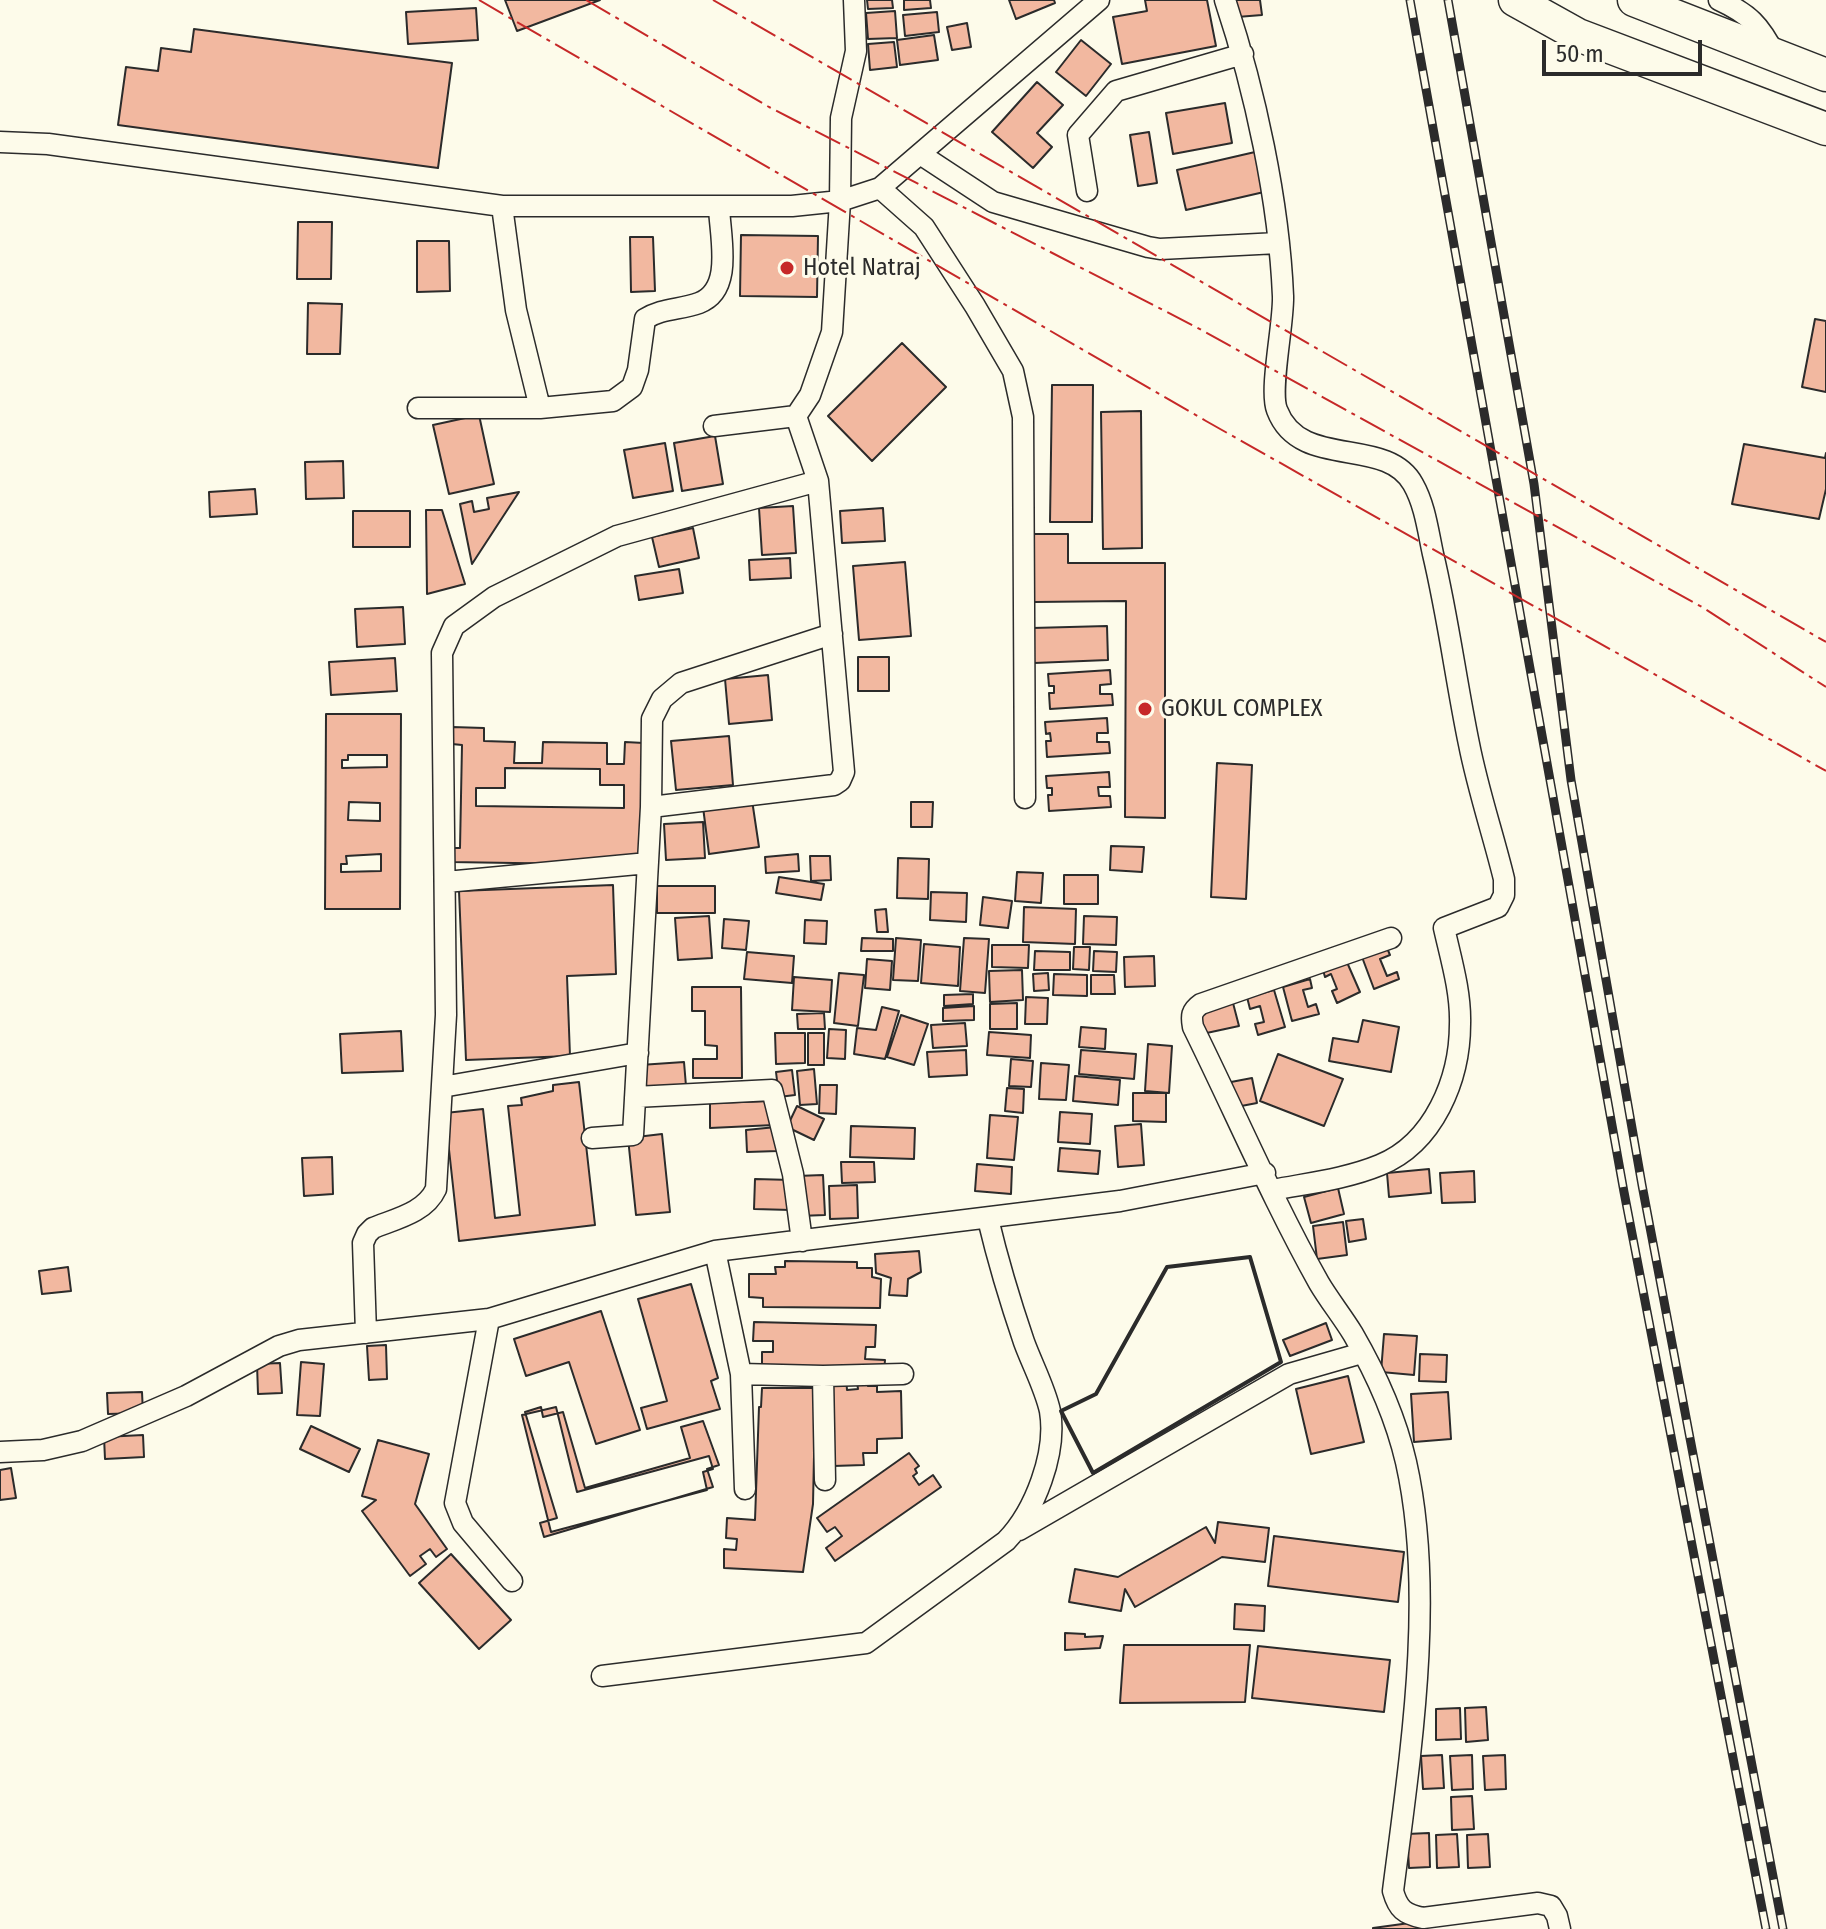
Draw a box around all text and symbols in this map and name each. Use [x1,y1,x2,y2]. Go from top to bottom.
scale bar [1546,24,1706,74]
text: 50 m [1556,40,1604,68]
place label: Hotel Natraj [803,254,921,282]
marker: Hotel Natraj [778,259,796,277]
place label: GOKUL COMPLEX [1161,695,1323,723]
marker: GOKUL COMPLEX [1136,700,1154,718]

